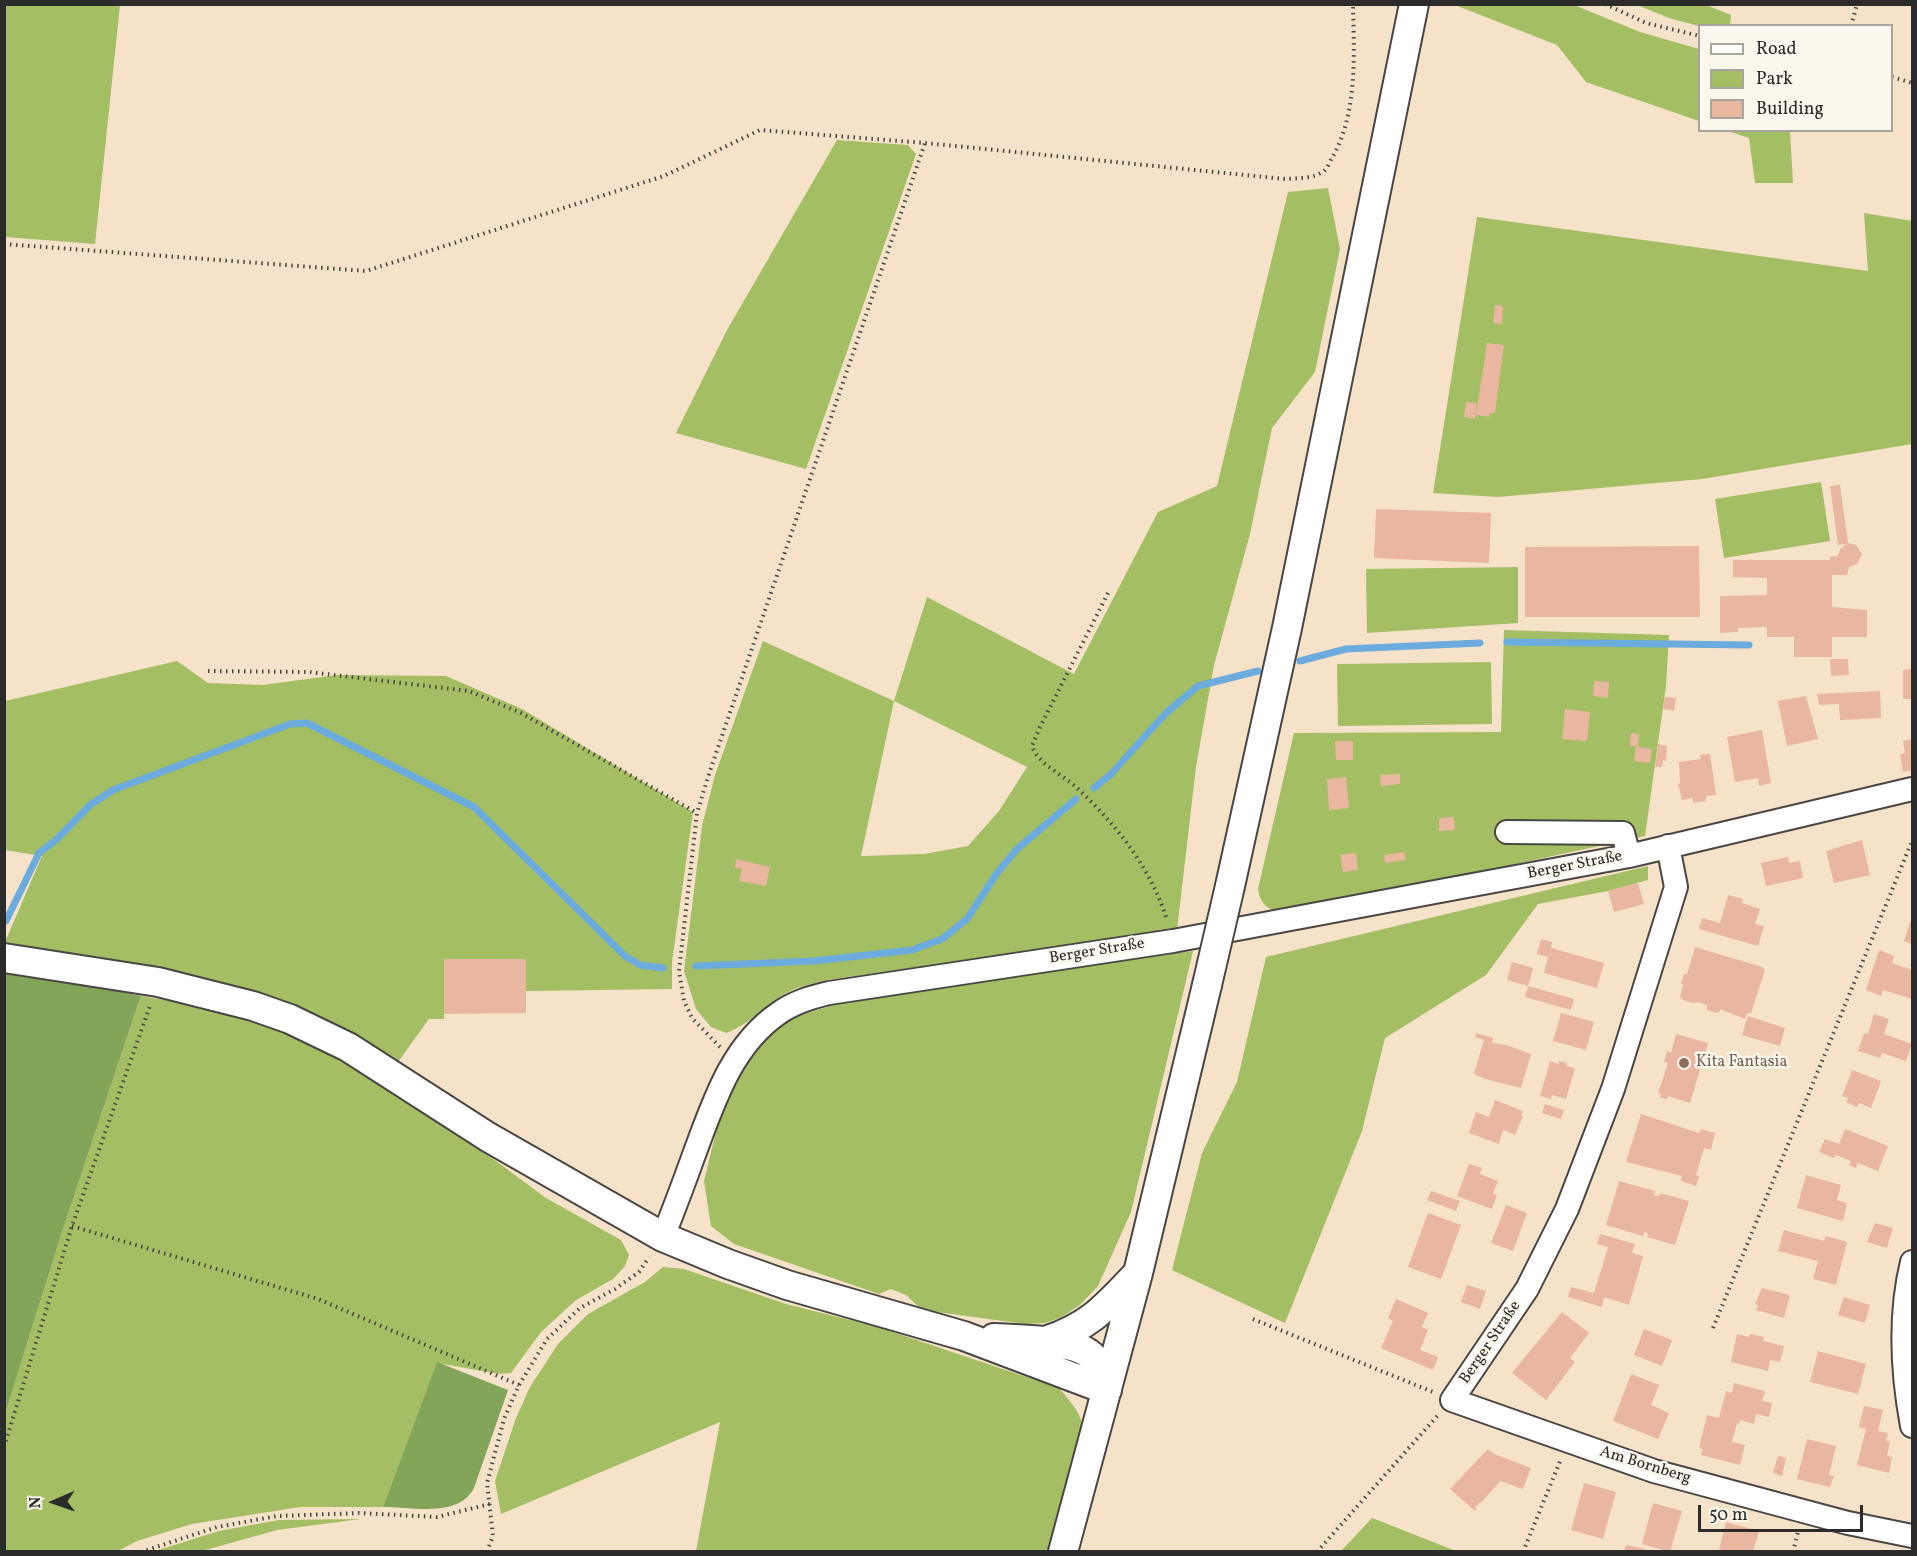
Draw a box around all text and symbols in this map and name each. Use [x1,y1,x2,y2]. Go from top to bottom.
legend [1698,24,1893,132]
text: Road [1756,37,1797,62]
text: Park [1756,67,1793,92]
text: Building [1756,97,1824,122]
street label: Berger Straße [1526,847,1624,885]
street label: Berger Straße [1048,935,1146,969]
place label: Kita Fantasia [1696,1053,1787,1073]
marker: Kita Fantasia [1677,1056,1691,1070]
street label: Berger Straße [1456,1298,1526,1388]
street label: Am Bornberg [1597,1443,1693,1489]
north arrow [24,1472,84,1532]
scale bar [1701,1493,1866,1531]
text: N [25,1496,47,1509]
text: 50 m [1709,1503,1748,1528]

